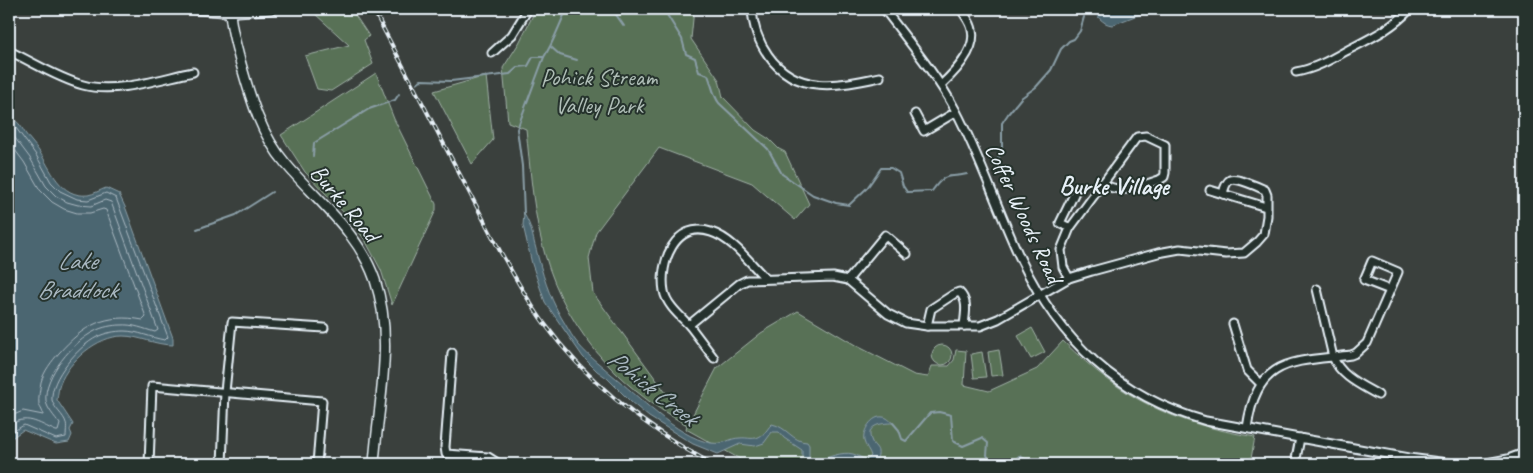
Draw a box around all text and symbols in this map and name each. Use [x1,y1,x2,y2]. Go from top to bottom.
park label: Pohick Stream Valley Park [540,62,658,120]
street label: Coffer Woods Road [978,138,1071,291]
street label: Burke Road [304,158,389,251]
district label: Burke Village [1059,170,1171,202]
water label: Lake Braddock [37,245,121,306]
water label: Pohick Creek [601,343,707,435]

